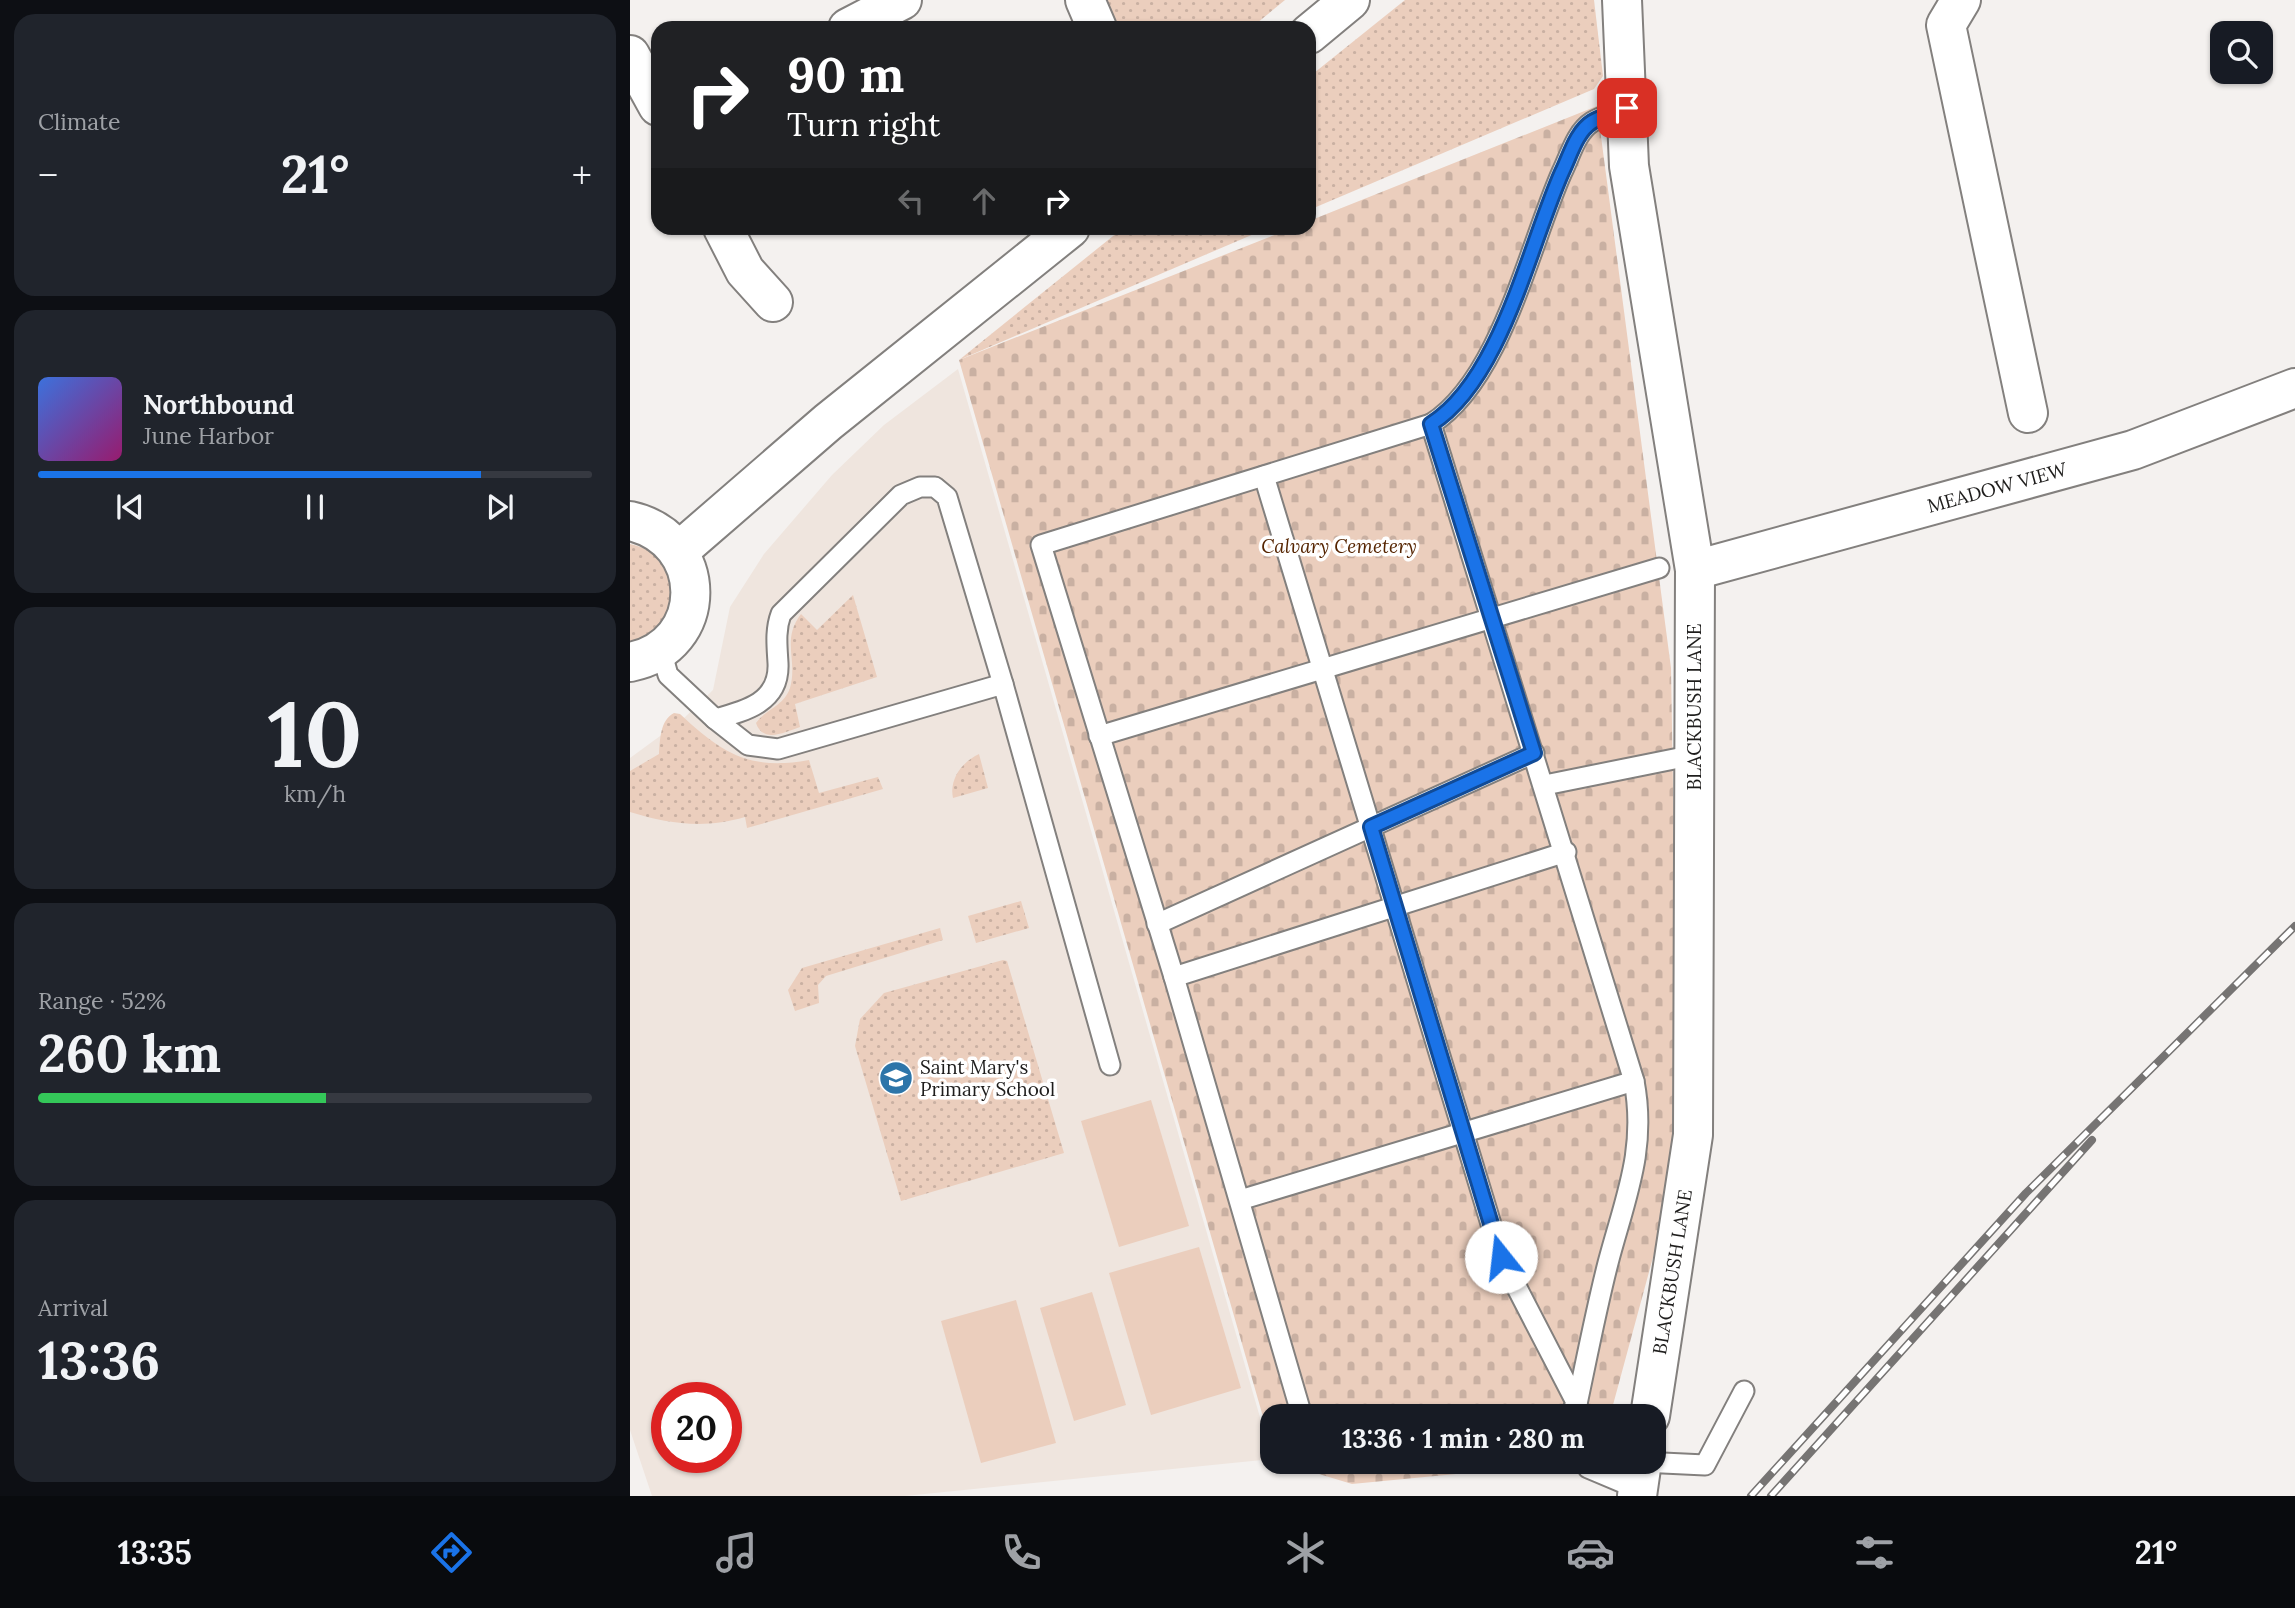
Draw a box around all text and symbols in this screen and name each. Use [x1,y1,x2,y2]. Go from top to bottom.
map controls [2210,21,2273,84]
button: search [2210,21,2273,84]
text: 90 m [787,43,904,105]
icon: right [672,49,763,140]
pin [1597,78,1657,138]
icon: arrive [1608,89,1646,127]
text: Turn right [787,104,940,145]
text: Climate [38,107,120,136]
text: 21° [281,141,349,207]
text: − [38,151,58,199]
text: + [572,151,592,199]
icon: left [892,182,930,220]
icon: ahead [965,182,1003,220]
icon: right [1038,182,1076,220]
text: Northbound [143,388,294,421]
text: June Harbor [143,421,274,450]
street label: MEADOW VIEW [1924,456,2070,518]
icon: previous [111,488,149,526]
icon: pause [296,488,334,526]
icon: next [481,488,519,526]
park label: Calvary Cemetery [1261,534,1417,558]
street label: BLACKBUSH LANE [1682,623,1706,791]
text: 10 [268,675,362,792]
text: km/h [284,779,346,808]
text: Range · 52% [38,986,166,1015]
text: 260 km [38,1020,221,1086]
place label: Saint Mary's Primary School [920,1055,1055,1101]
school or university icon: Saint Mary's Primary School [877,1059,915,1097]
street label: BLACKBUSH LANE [1647,1188,1697,1356]
position arrow [1464,1220,1538,1294]
text: Arrival [38,1293,108,1322]
text: 13:36 [38,1327,160,1393]
speed limit sign: 20 [651,1382,742,1473]
text: 13:36 · 1 min · 280 m [1342,1422,1584,1455]
icon: directions [427,1528,476,1577]
icon: music [712,1528,761,1577]
icon: phone [997,1528,1046,1577]
icon: climate [1281,1528,1330,1577]
icon: car [1566,1528,1615,1577]
icon: filters [1850,1528,1899,1577]
text: 13:35 [118,1532,192,1573]
text: 21° [2135,1532,2177,1573]

